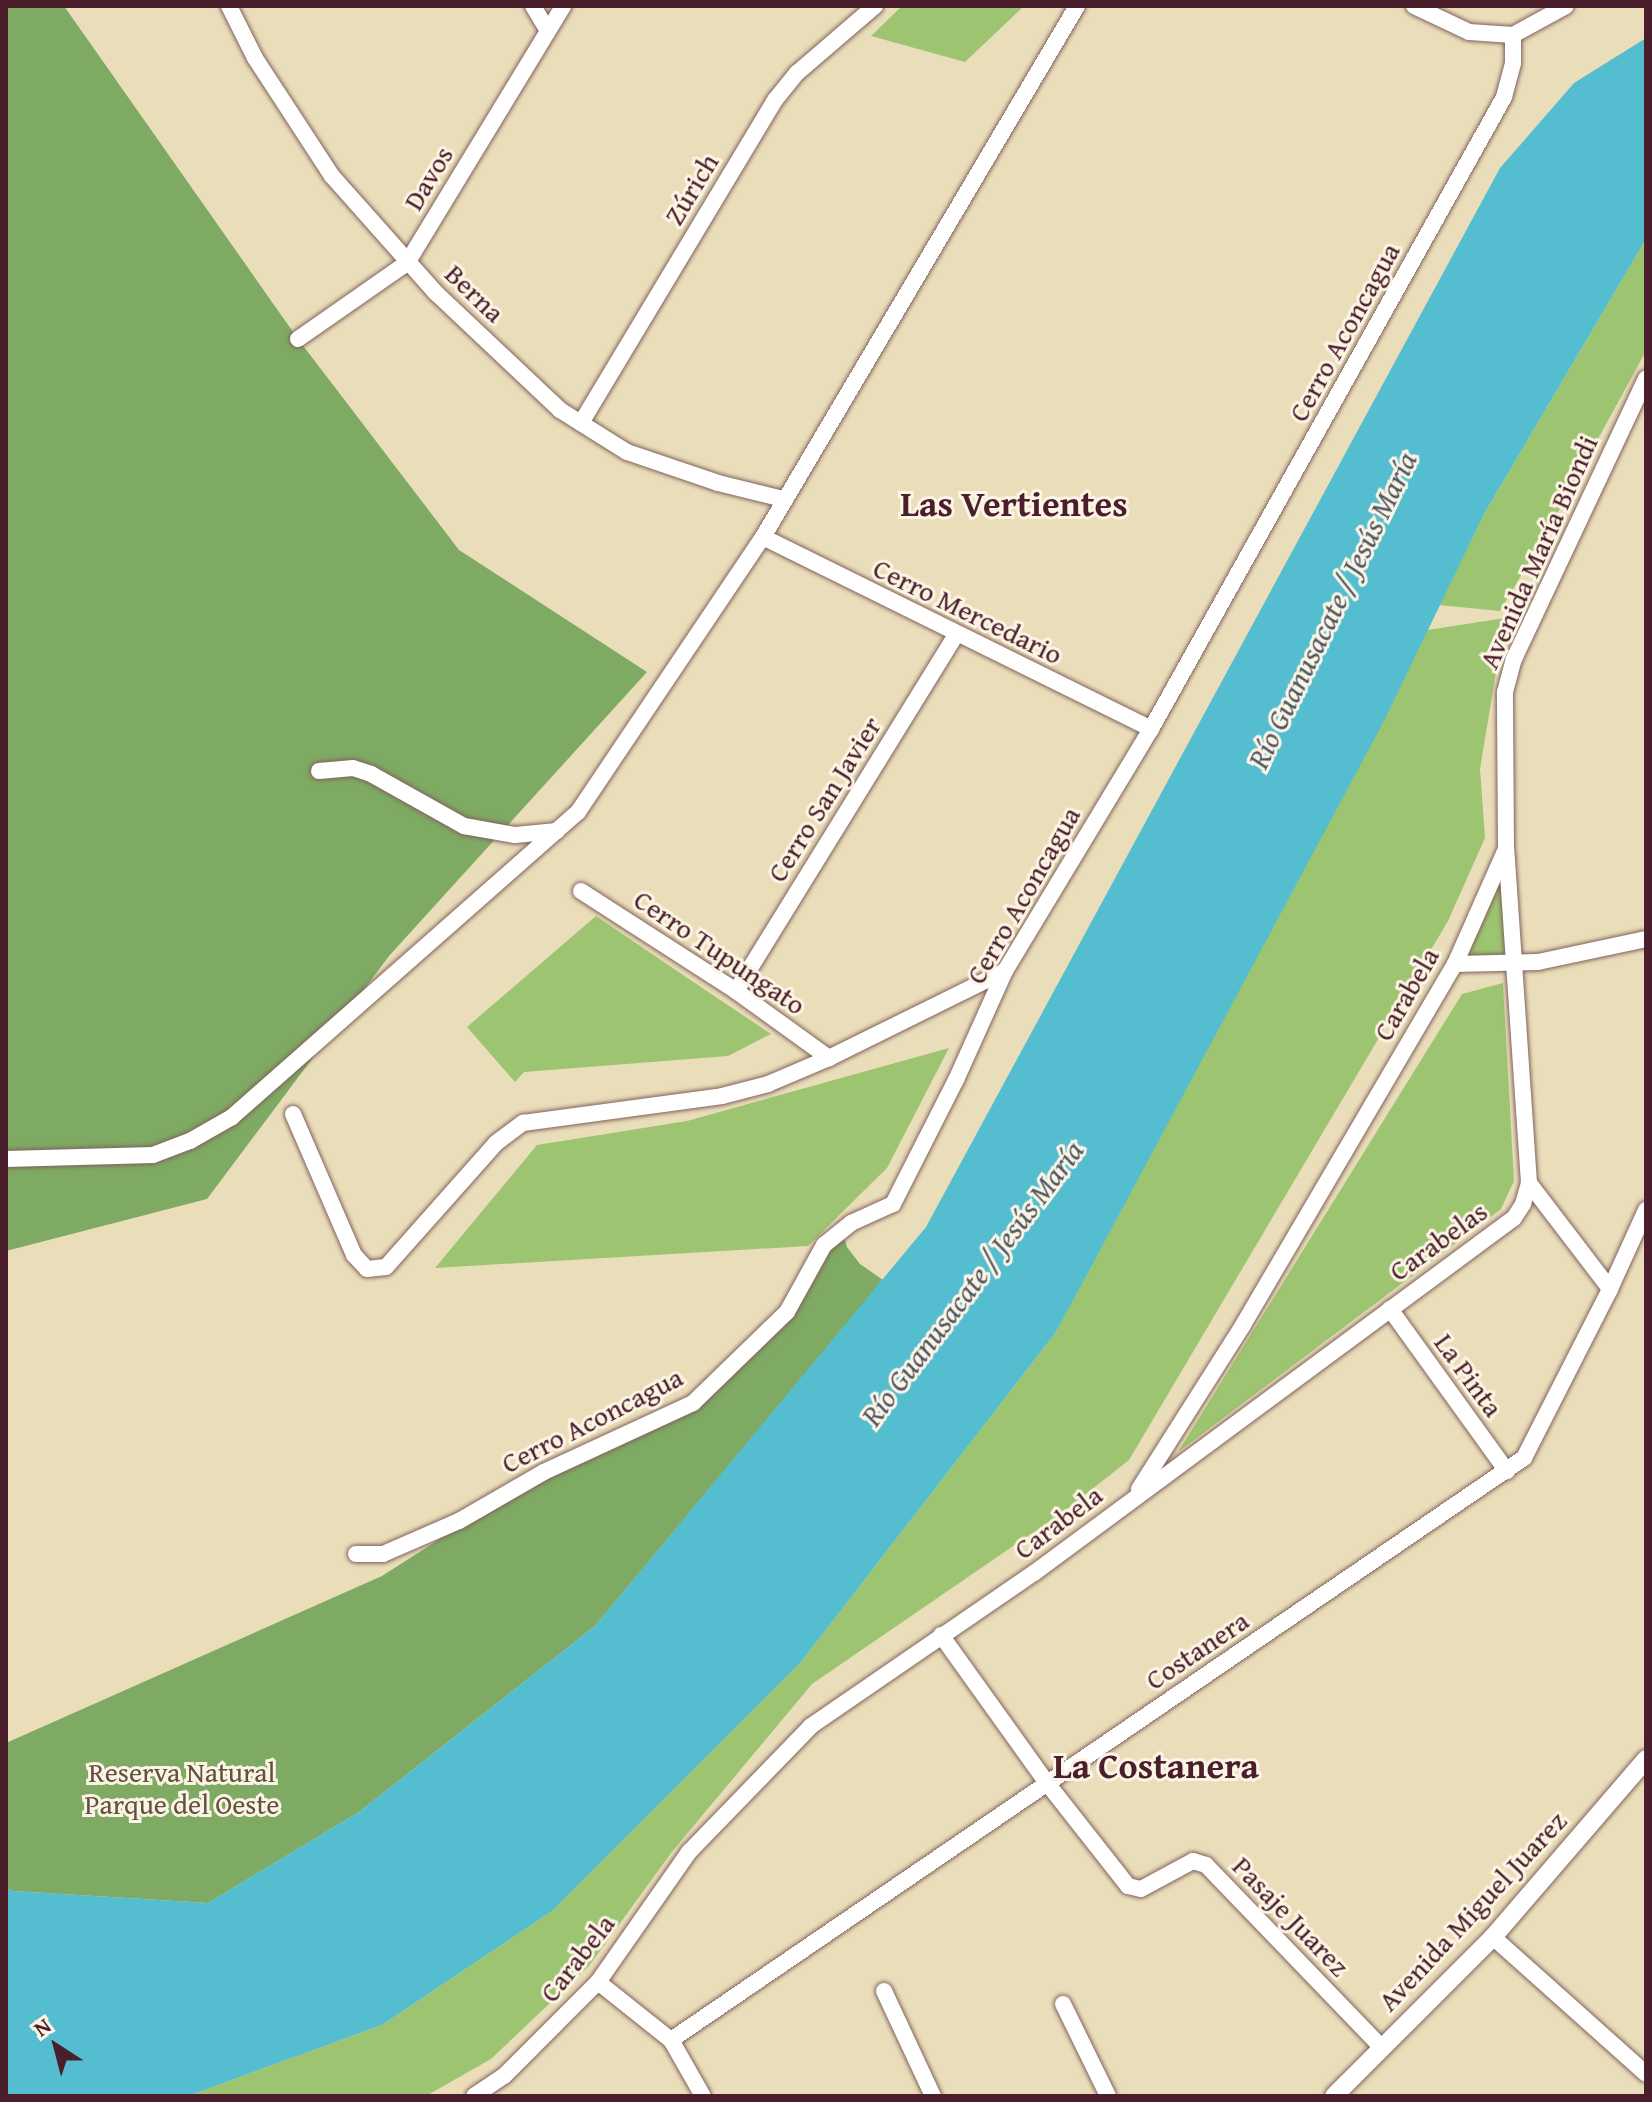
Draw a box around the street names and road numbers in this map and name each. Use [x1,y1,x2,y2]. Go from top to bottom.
street label: Davos [396,140,460,216]
street label: Zúrich [657,147,725,231]
street label: Cerro Aconcagua [1281,237,1407,427]
street label: Berna [438,257,512,329]
street label: Avenida María Biondi [1472,430,1604,674]
street label: Cerro Mercedario [868,551,1068,671]
street label: Cerro San Javier [760,710,888,888]
street label: Cerro Aconcagua [959,801,1087,989]
street label: Cerro Tupungato [628,882,812,1022]
street label: Carabela [1366,942,1446,1046]
street label: Carabelas [1382,1194,1494,1288]
street label: La Pinta [1428,1327,1510,1423]
street label: Cerro Aconcagua [496,1360,688,1480]
street label: Carabela [1007,1478,1109,1566]
street label: Costanera [1139,1603,1255,1697]
street label: Avenida Miguel Juarez [1371,1804,1573,2018]
street label: Pasaje Juarez [1226,1849,1356,1983]
street label: Carabela [532,1908,622,2008]

